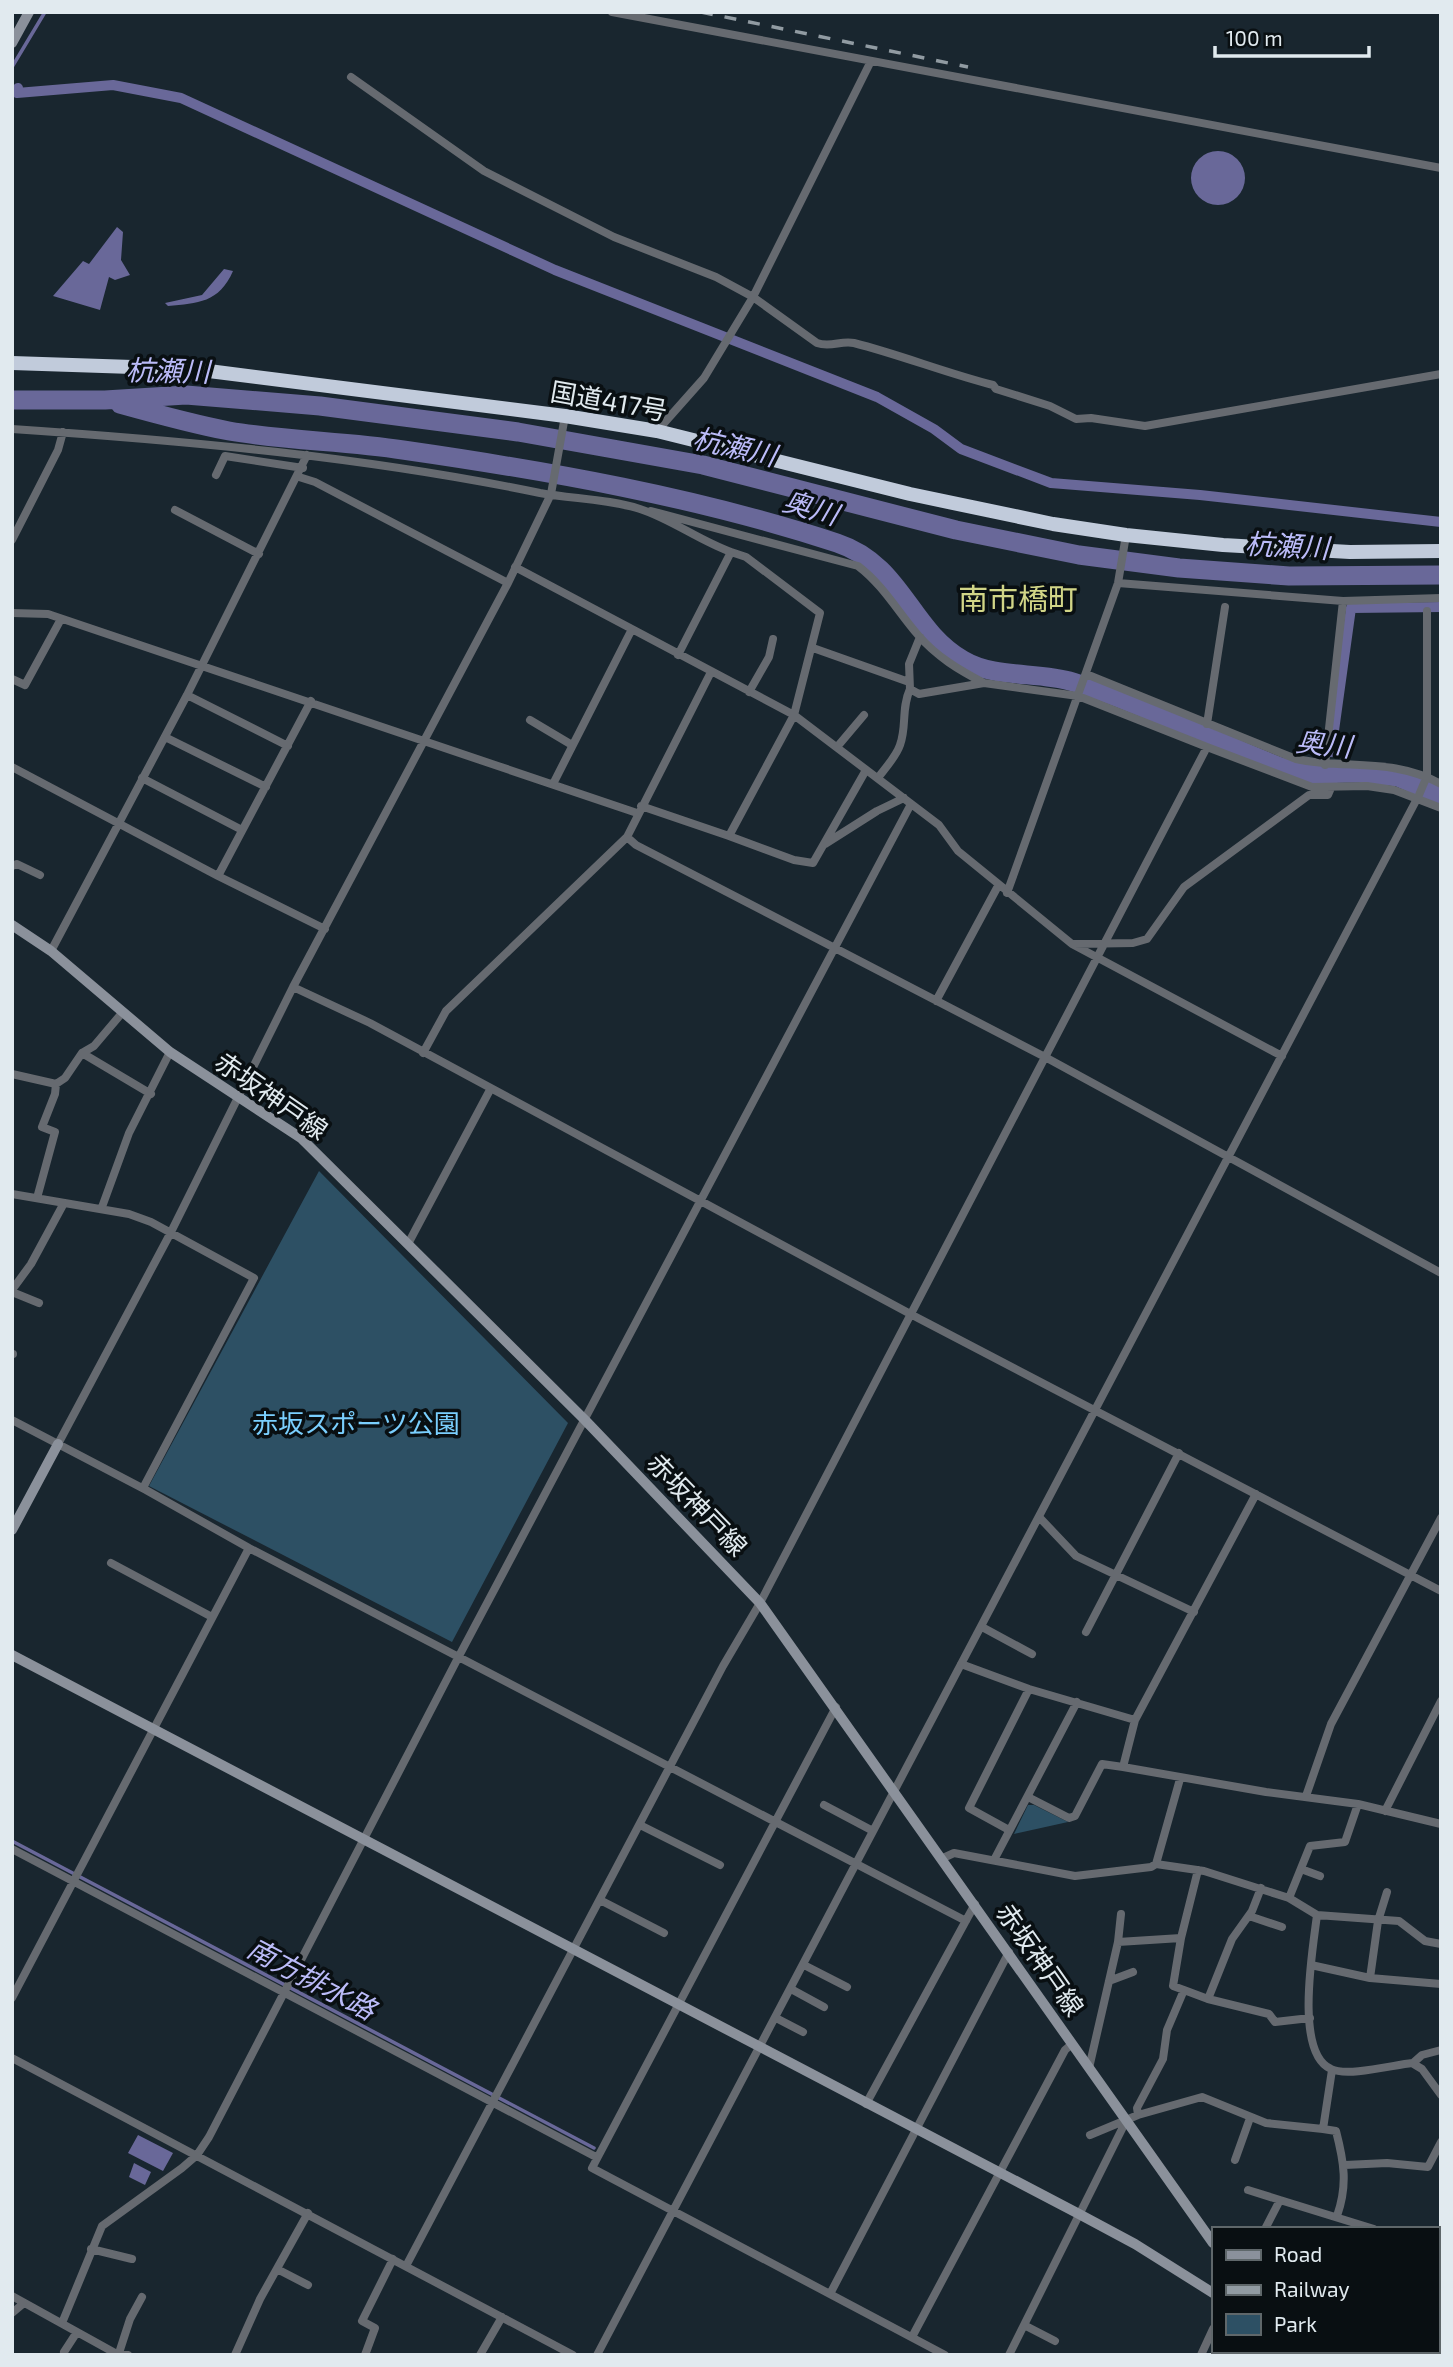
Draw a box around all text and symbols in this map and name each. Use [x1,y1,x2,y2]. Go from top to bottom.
scale bar [1215,14,1369,58]
text: 100 m [1226,25,1283,50]
water label: 杭瀬川 [126,352,213,388]
street label: 国道417号 [548,375,670,425]
water label: 杭瀬川 [690,420,783,473]
water label: 奥川 [779,483,845,532]
water label: 杭瀬川 [1244,526,1333,564]
district label: 南市橋町 [958,580,1078,616]
water label: 奥川 [1294,723,1357,763]
street label: 赤坂神戸線 [210,1045,334,1145]
park label: 赤坂スポーツ公園 [252,1407,460,1438]
street label: 赤坂神戸線 [642,1446,754,1562]
street label: 赤坂神戸線 [991,1897,1091,2021]
water label: 南方排水路 [242,1930,384,2027]
legend [1212,2227,1439,2353]
text: Road [1274,2241,1322,2266]
text: Railway [1274,2276,1350,2301]
text: Park [1274,2311,1317,2336]

